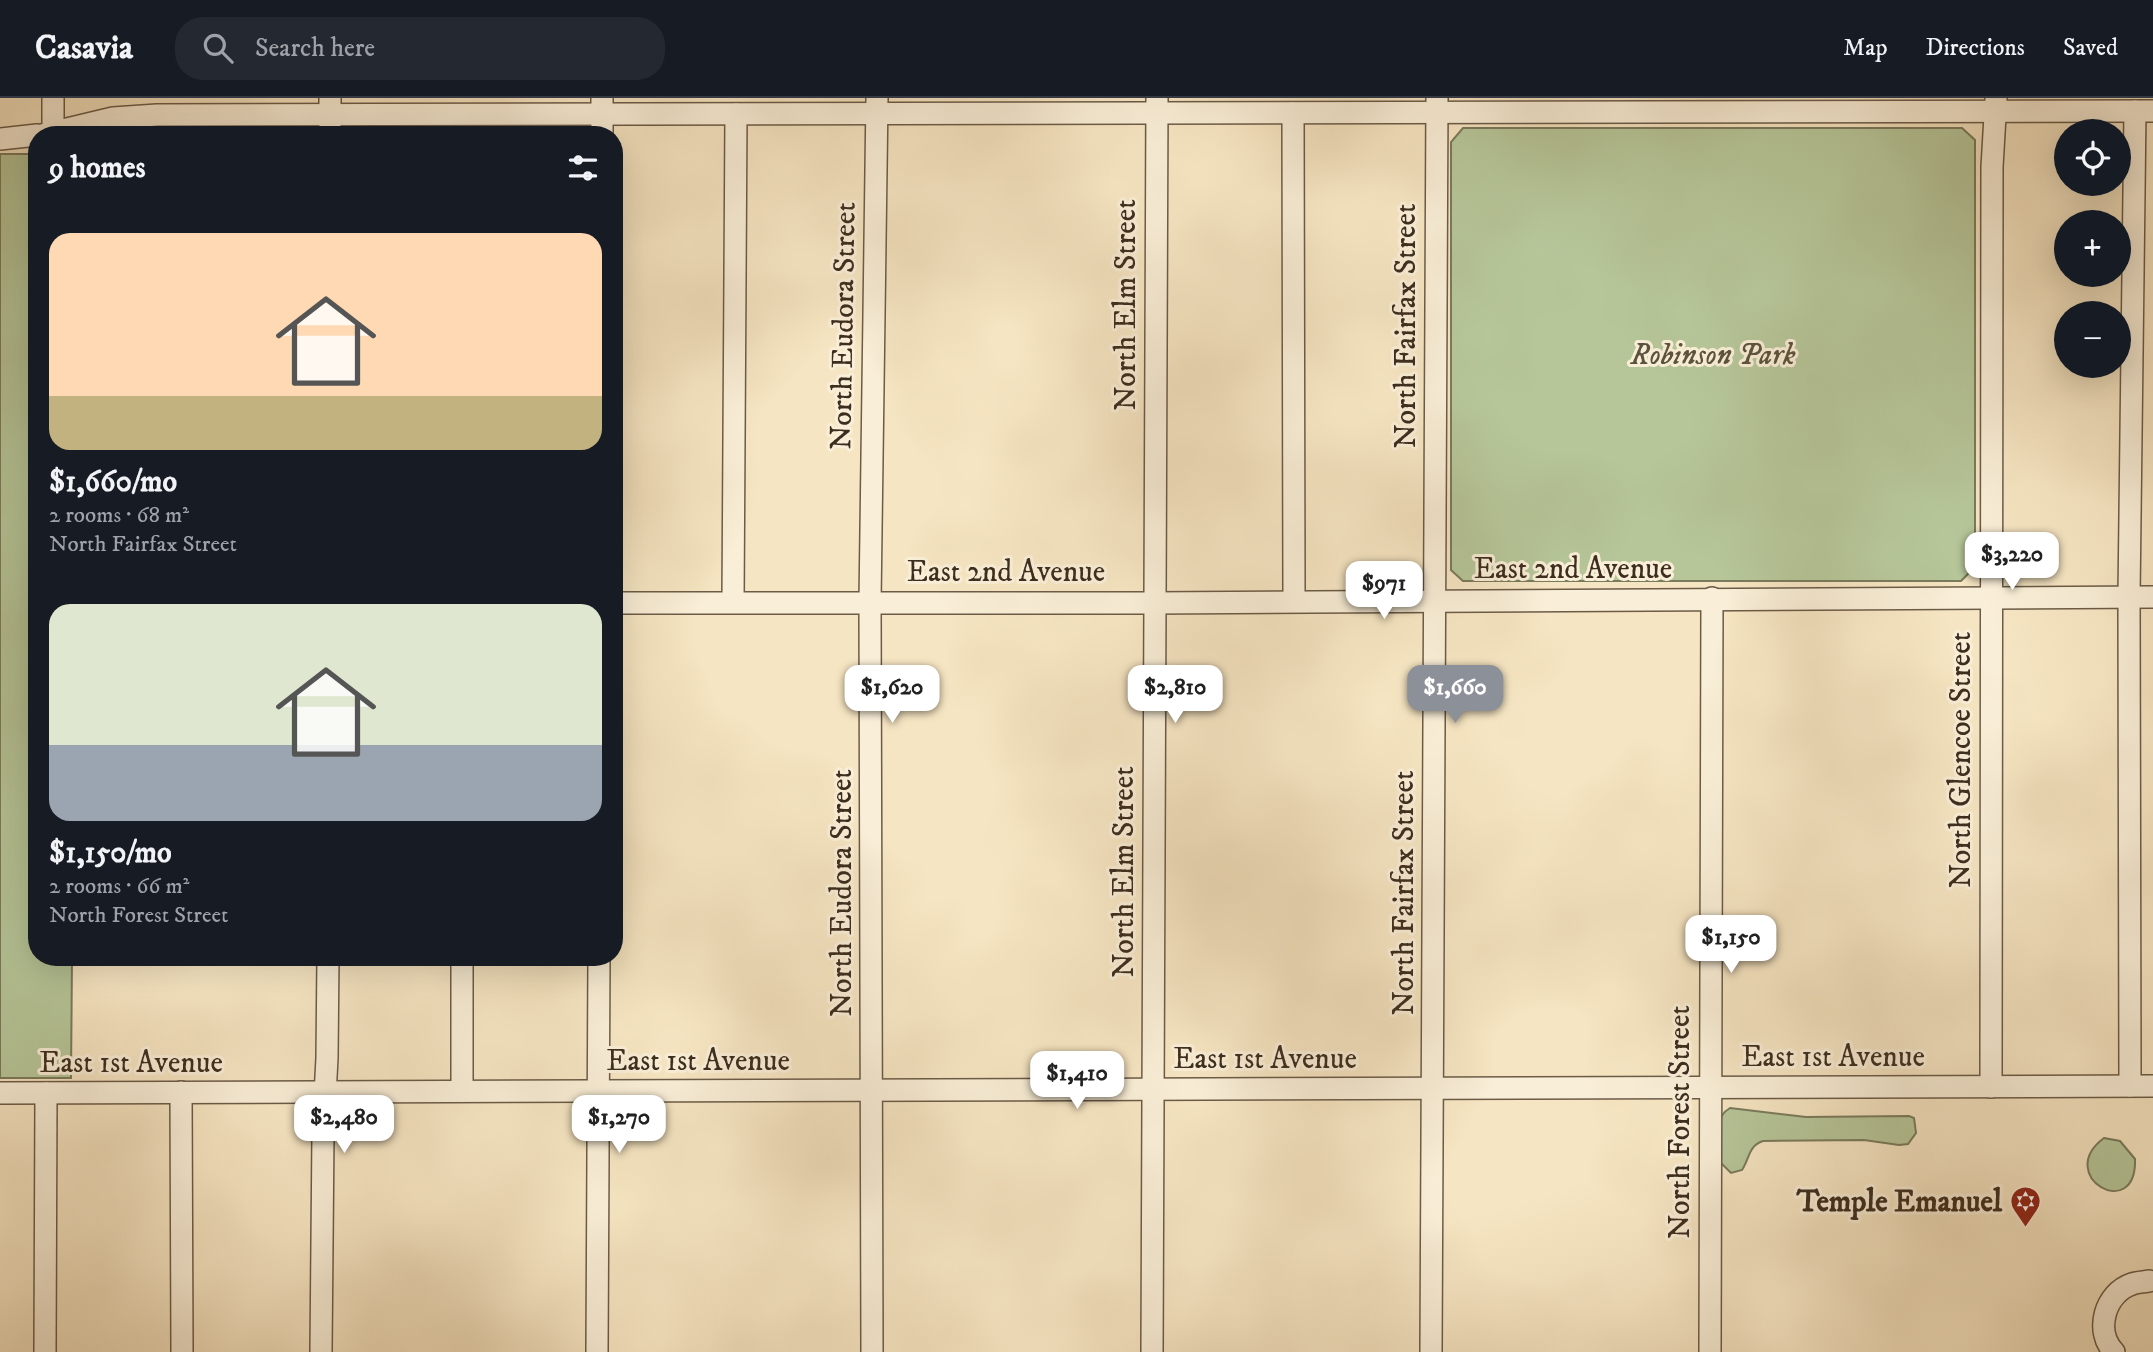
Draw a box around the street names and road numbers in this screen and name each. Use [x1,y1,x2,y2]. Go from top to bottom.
street label: North Elm Street [1108,199,1145,411]
street label: North Eudora Street [823,202,865,450]
street label: North Fairfax Street [1388,204,1425,448]
street label: East 2nd Avenue [1474,551,1672,588]
street label: East 2nd Avenue [907,554,1105,591]
street label: North Glencoe Street [1943,632,1980,888]
street label: North Elm Street [1106,766,1143,978]
street label: North Eudora Street [824,769,861,1017]
street label: North Fairfax Street [1386,771,1423,1015]
street label: North Forest Street [1662,1005,1699,1239]
street label: East 1st Avenue [1741,1039,1925,1076]
street label: East 1st Avenue [1173,1041,1357,1078]
street label: East 1st Avenue [606,1043,790,1080]
street label: East 1st Avenue [39,1045,223,1082]

